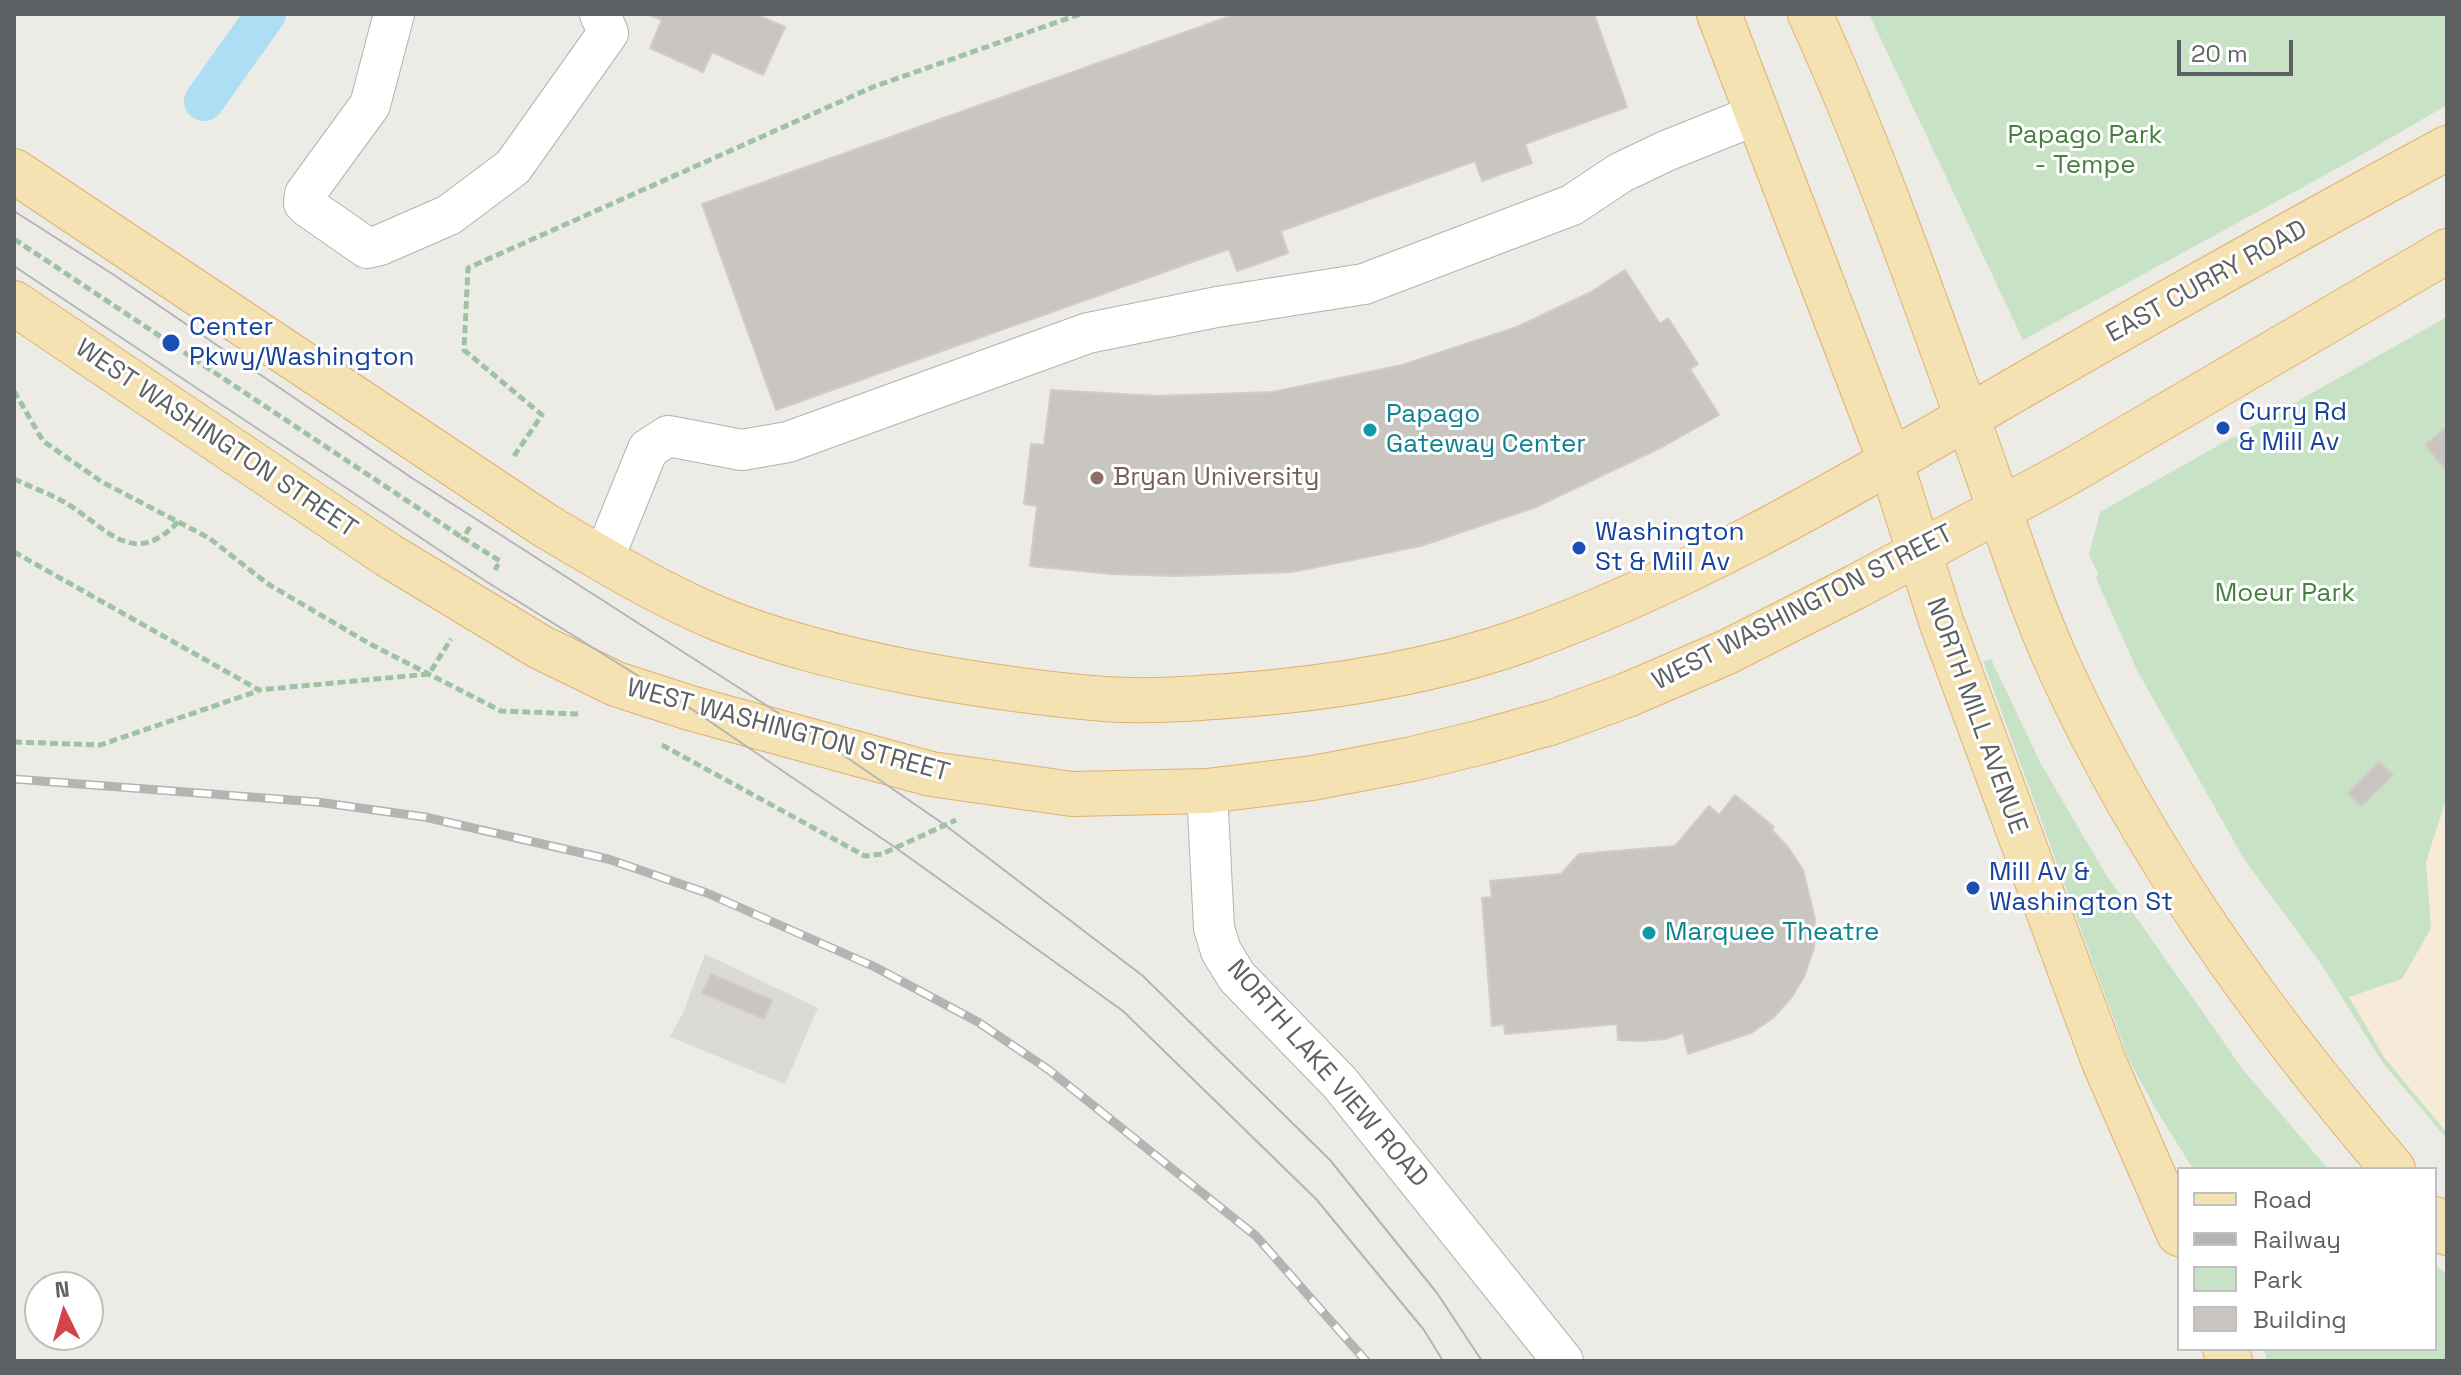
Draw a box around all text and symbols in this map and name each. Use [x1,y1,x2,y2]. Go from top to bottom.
scale bar [2181,24,2297,74]
text: 20 m [2191,38,2248,69]
park label: Papago Park - Tempe [2007,120,2163,182]
street label: EAST CURRY ROAD [2101,214,2313,350]
place label: Center Pkwy/Washington [189,312,414,374]
marker: Center Pkwy/Washington [160,332,182,354]
street label: WEST WASHINGTON STREET [69,333,363,545]
place label: Curry Rd & Mill Av [2239,397,2347,458]
place label: Papago Gateway Center [1386,399,1586,460]
marker: Curry Rd & Mill Av [2214,419,2232,437]
marker: Papago Gateway Center [1361,421,1379,439]
place label: Bryan University [1113,462,1319,494]
marker: Bryan University [1088,469,1106,487]
place label: Washington St & Mill Av [1595,517,1744,578]
street label: WEST WASHINGTON STREET [1647,518,1959,698]
marker: Washington St & Mill Av [1570,539,1588,557]
park label: Moeur Park [2215,578,2355,610]
street label: NORTH MILL AVENUE [1919,594,2033,838]
street label: WEST WASHINGTON STREET [623,673,953,789]
place label: Mill Av & Washington St [1989,857,2173,918]
marker: Mill Av & Washington St [1964,879,1982,897]
place label: Marquee Theatre [1665,917,1879,949]
marker: Marquee Theatre [1640,924,1658,942]
street label: NORTH LAKE VIEW ROAD [1220,954,1434,1194]
legend [2177,1167,2437,1351]
text: Road [2253,1184,2312,1215]
text: Railway [2253,1224,2341,1255]
text: Park [2253,1264,2303,1295]
north arrow [24,1271,104,1351]
text: N [54,1274,71,1304]
text: Building [2253,1304,2347,1335]

